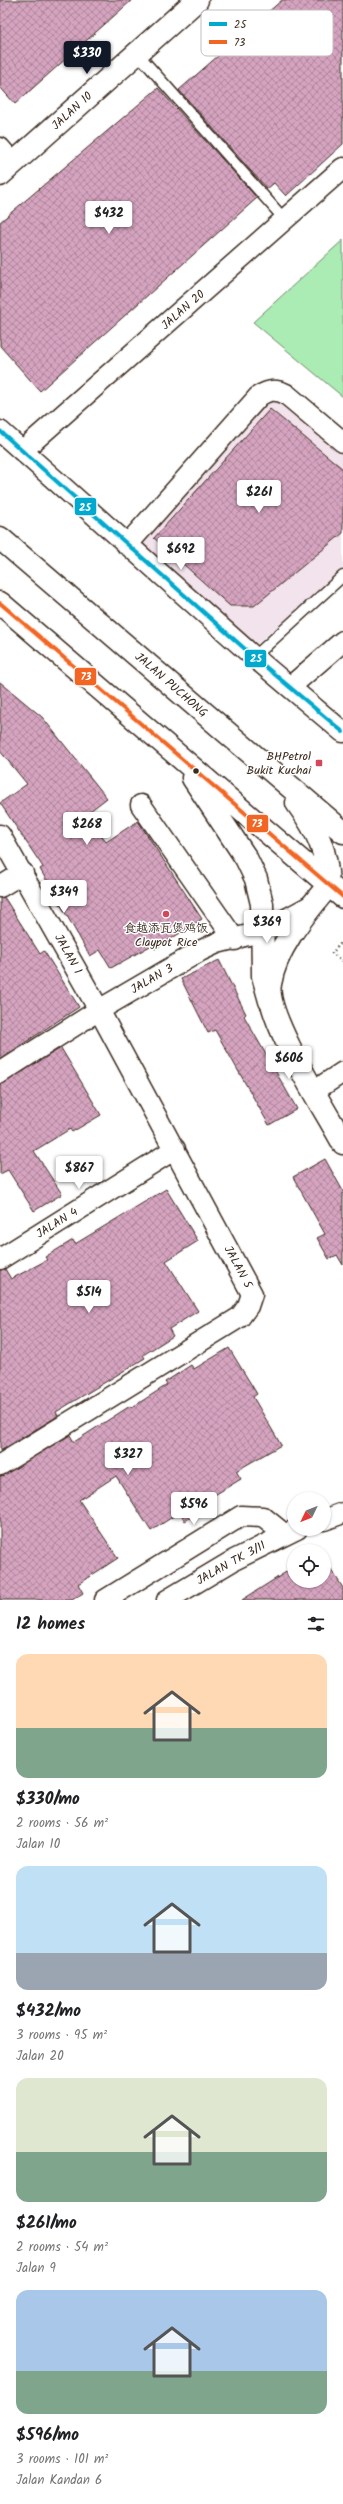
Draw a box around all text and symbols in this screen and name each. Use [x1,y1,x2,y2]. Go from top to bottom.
legend [201,10,333,56]
text: 25 [234,16,247,34]
text: 73 [234,34,245,52]
pin: $330 [63,41,111,75]
text: $330 [73,43,101,64]
street label: JALAN 10 [47,87,97,135]
pin: $432 [85,201,133,235]
text: $432 [94,203,124,224]
street label: JALAN 20 [157,286,209,334]
pin: $261 [235,480,283,514]
text: $261 [246,482,272,503]
line badge: 25 [74,497,97,516]
text: 25 [79,499,92,517]
pin: $692 [157,537,205,571]
text: $692 [167,539,195,560]
street label: JALAN PUCHONG [130,648,212,722]
line badge: 25 [244,649,267,668]
text: 25 [250,650,263,668]
line badge: 73 [74,667,97,686]
text: 73 [80,668,92,686]
place label: BHPetrol Bukit Kuchai [247,747,312,780]
marker: BHPetrol Bukit Kuchai [314,758,324,768]
unlabelled marker [191,766,201,776]
pin: $268 [63,812,111,846]
text: $268 [72,814,102,835]
line badge: 73 [246,814,269,833]
text: 73 [251,815,263,833]
pin: $349 [40,880,88,914]
text: $349 [50,882,78,903]
marker: 食越添瓦煲鸡饭 Claypot Rice [161,909,171,919]
pin: $369 [243,910,291,944]
text: $369 [253,912,281,933]
place label: 食越添瓦煲鸡饭 Claypot Rice [124,919,208,952]
street label: JALAN 1 [49,930,87,978]
street label: JALAN 3 [127,959,177,999]
pin: $606 [265,1046,313,1080]
text: $606 [275,1048,303,1069]
pin: $867 [55,1156,103,1190]
text: $867 [65,1158,93,1179]
street label: JALAN 4 [32,1202,82,1243]
street label: JALAN 5 [219,1242,258,1293]
pin: $514 [65,1280,113,1314]
text: $514 [76,1282,102,1303]
pin: $327 [104,1442,152,1476]
text: $327 [114,1444,142,1465]
pin: $596 [170,1492,218,1526]
north arrow [287,1492,331,1536]
map controls [287,1492,331,1588]
text: $596 [180,1494,208,1515]
street label: JALAN TK 3/11 [193,1536,269,1590]
button: locate [287,1544,331,1588]
text: 12 homes [16,1611,85,1638]
icon: filters [305,1613,327,1635]
icon: home [136,1680,208,1752]
text: $330/mo [16,1786,80,1813]
text: 2 rooms · 56 m² [16,1813,108,1834]
text: Jalan 10 [16,1834,60,1855]
icon: home [136,1892,208,1964]
text: $432/mo [16,1998,81,2025]
text: 3 rooms · 95 m² [16,2025,107,2046]
text: Jalan 20 [16,2046,64,2067]
icon: home [136,2104,208,2176]
text: $261/mo [16,2210,77,2237]
text: 2 rooms · 54 m² [16,2237,108,2258]
text: Jalan 9 [16,2258,56,2279]
icon: home [136,2316,208,2388]
text: $596/mo [16,2422,79,2449]
text: 3 rooms · 101 m² [16,2449,108,2470]
text: Jalan Kandan 6 [16,2470,102,2491]

